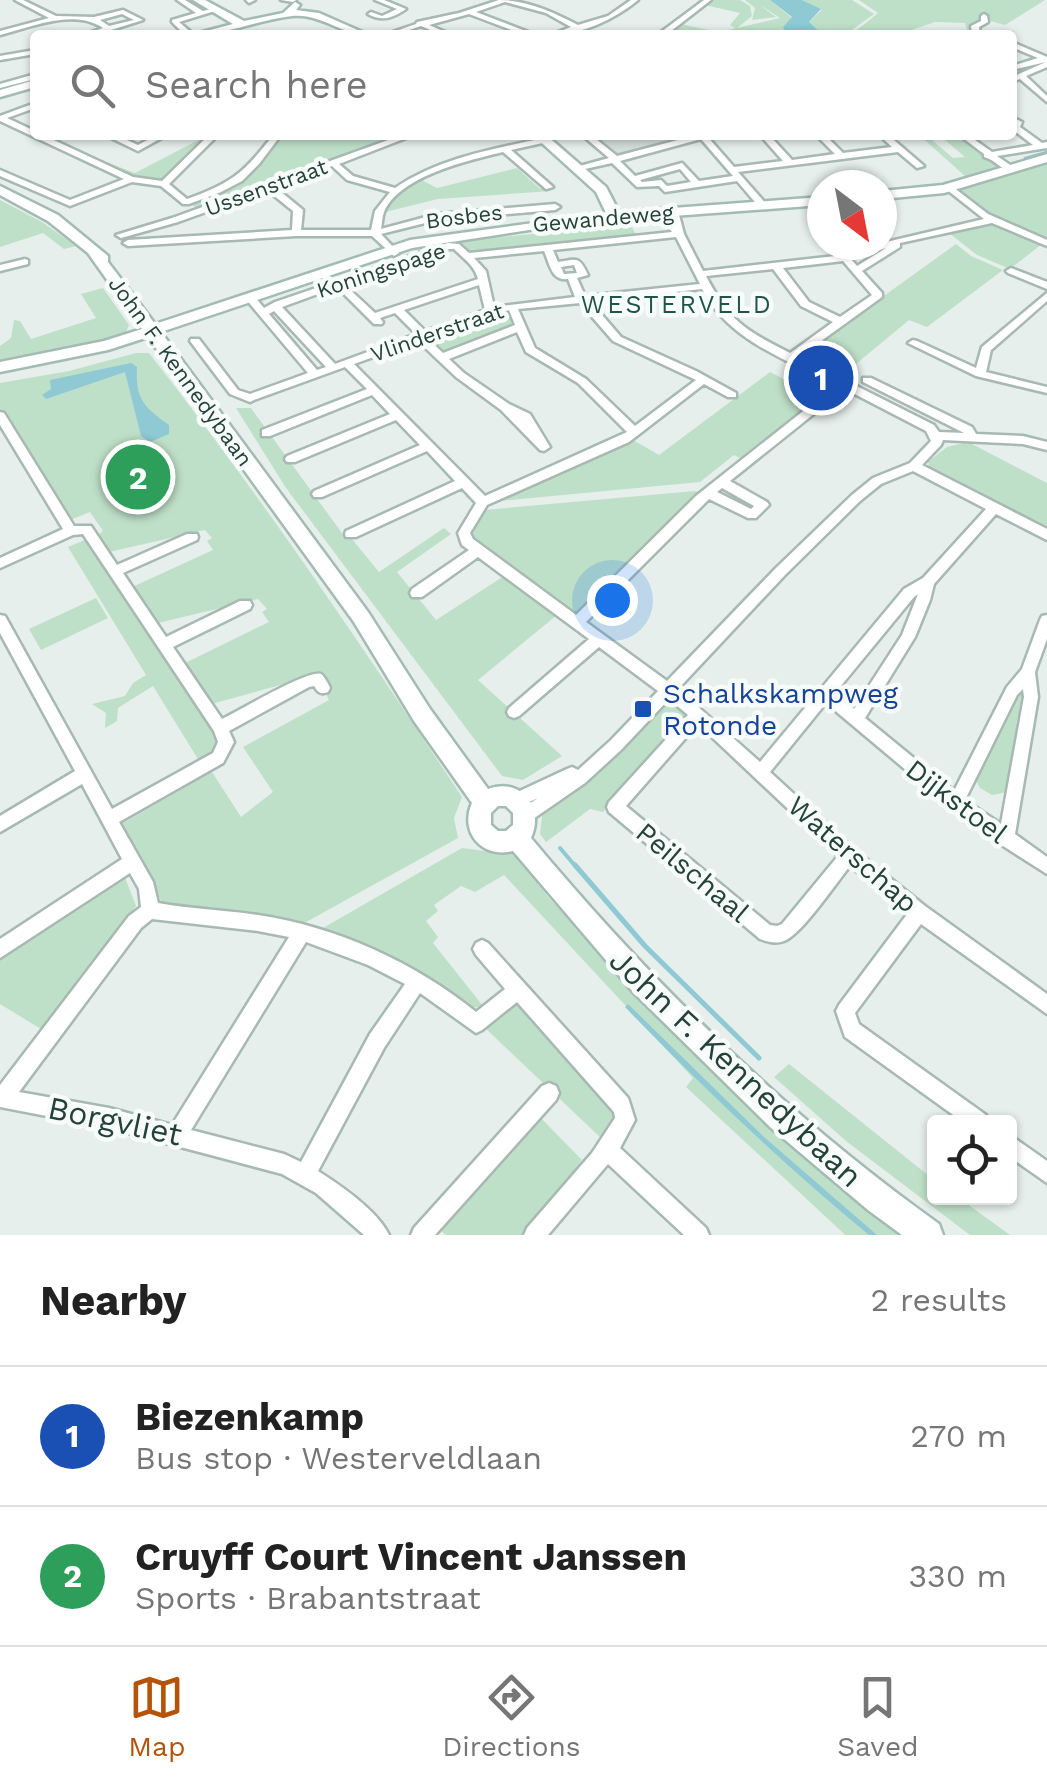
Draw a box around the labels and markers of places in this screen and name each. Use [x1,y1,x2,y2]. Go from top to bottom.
pin: 1 [788,340,854,416]
pin: 2 [106,440,170,514]
place label: Schalkskampweg Rotonde [663,677,898,742]
marker: Schalkskampweg Rotonde [632,698,654,720]

